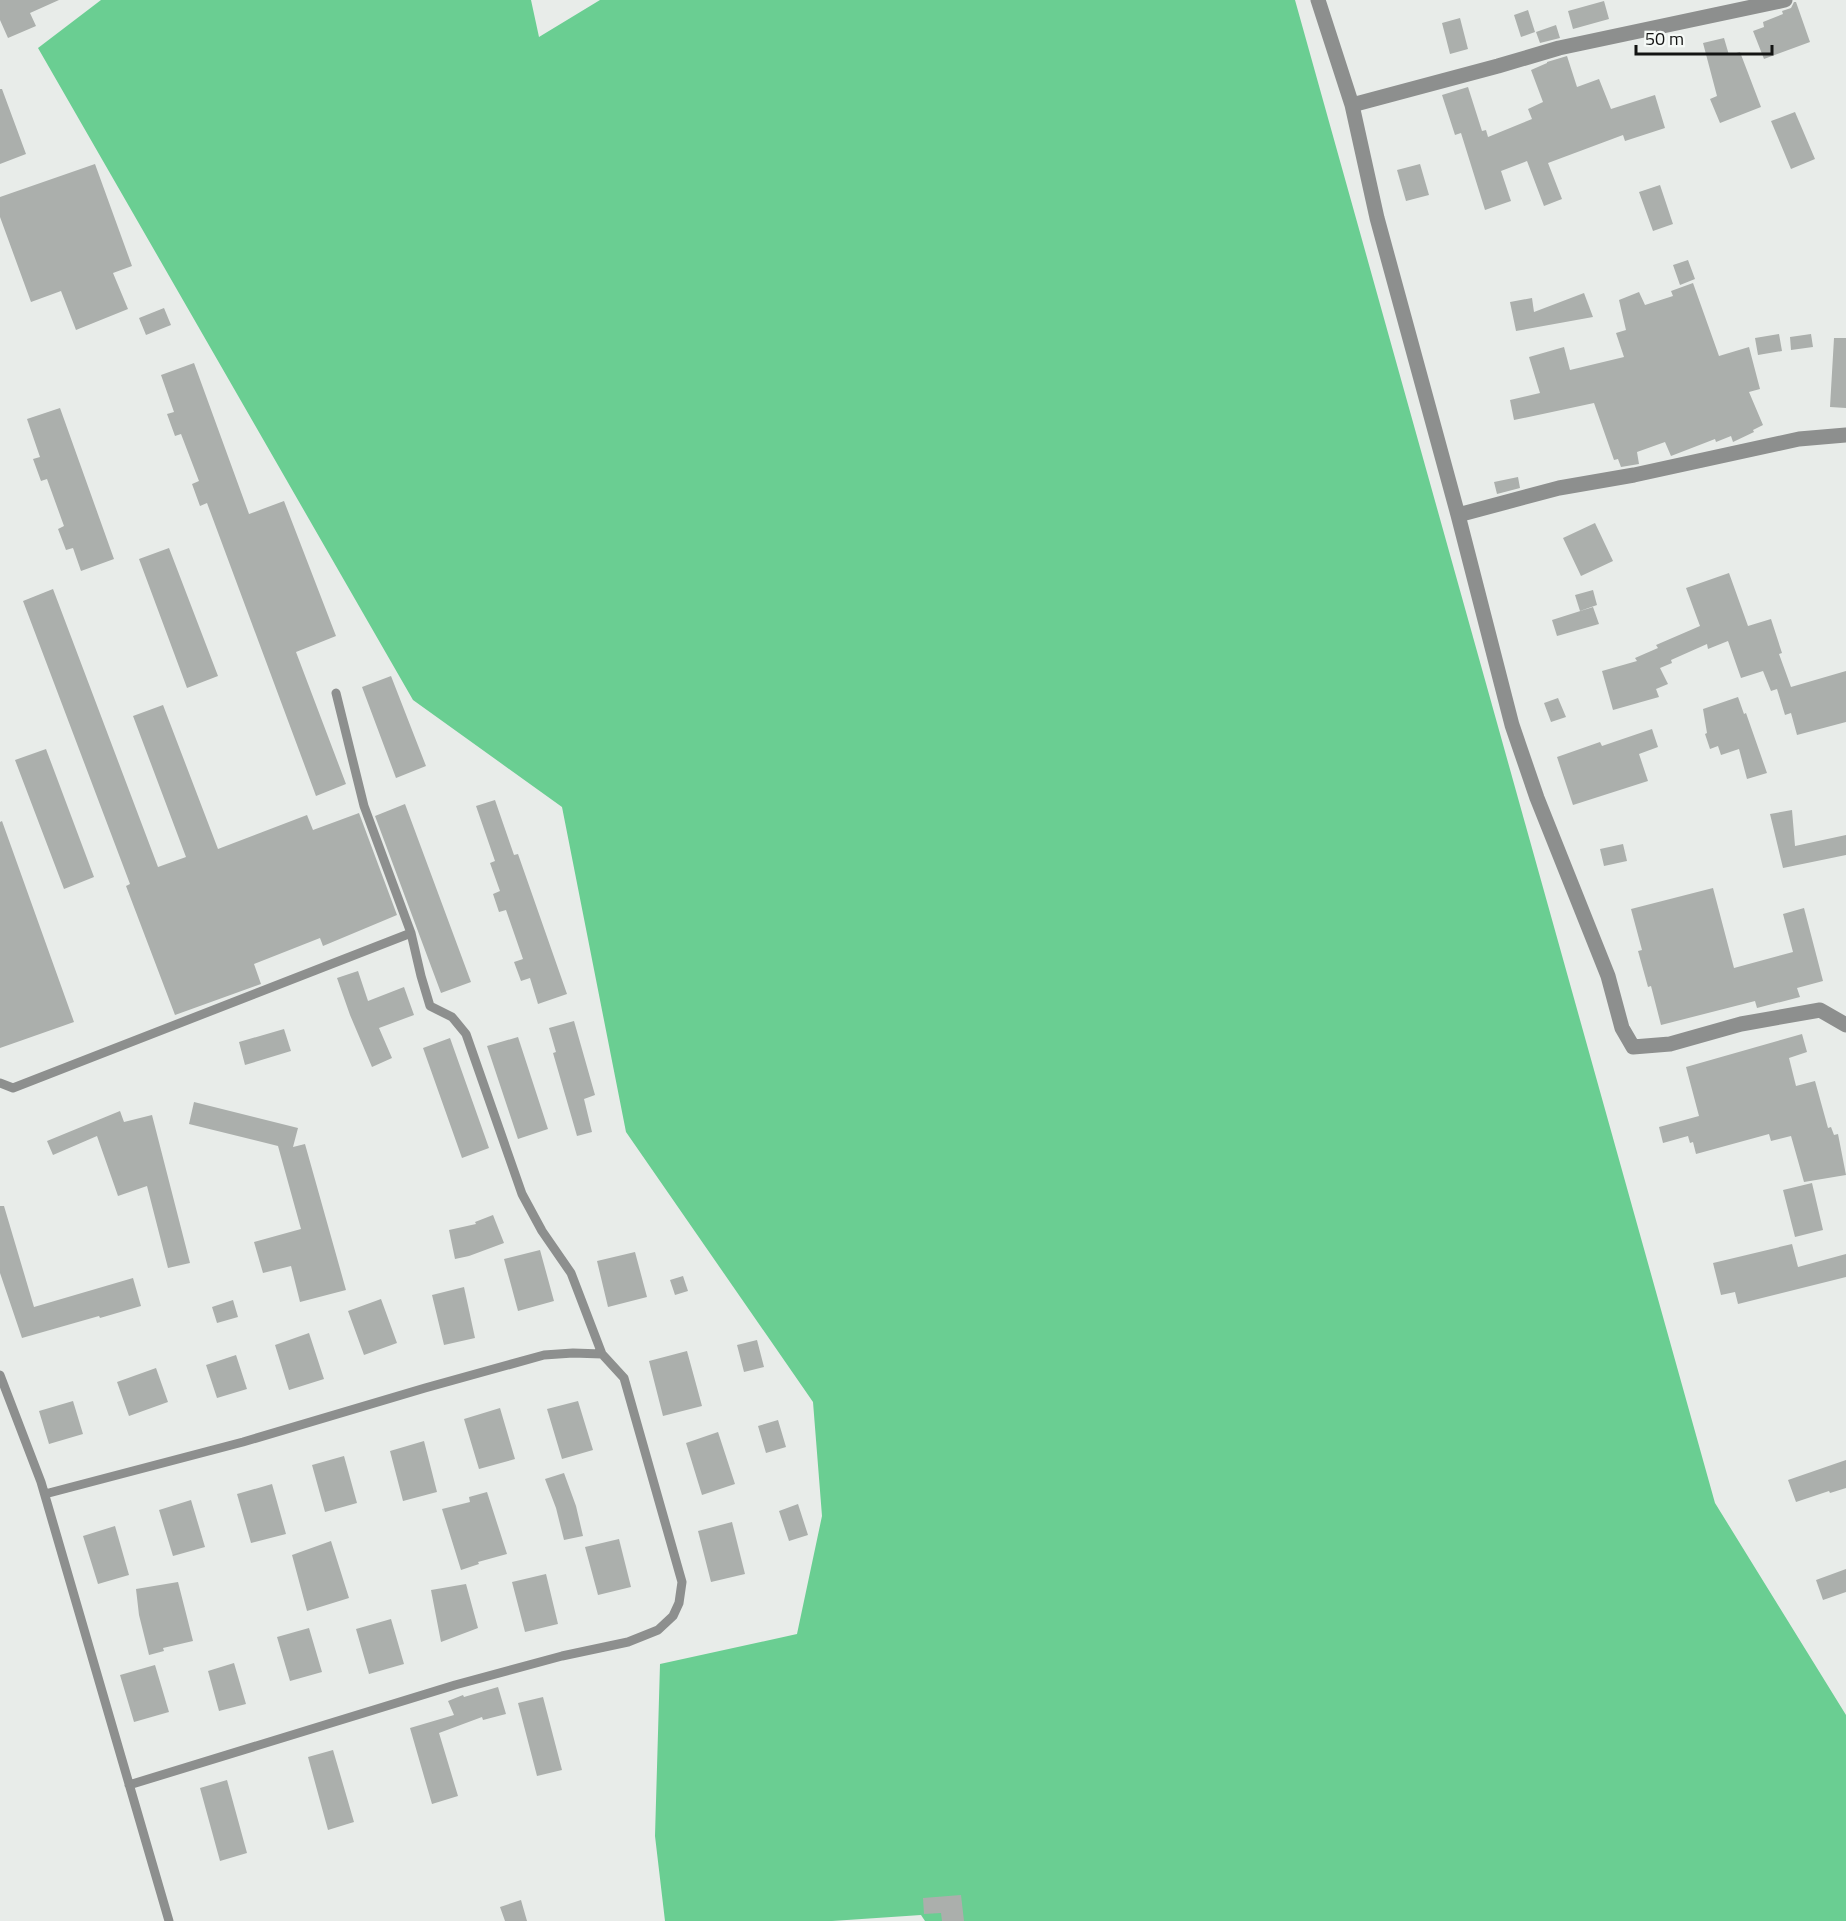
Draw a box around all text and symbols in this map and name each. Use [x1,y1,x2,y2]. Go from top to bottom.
scale bar [1636,18,1772,56]
text: 50 m [1645,25,1684,52]

